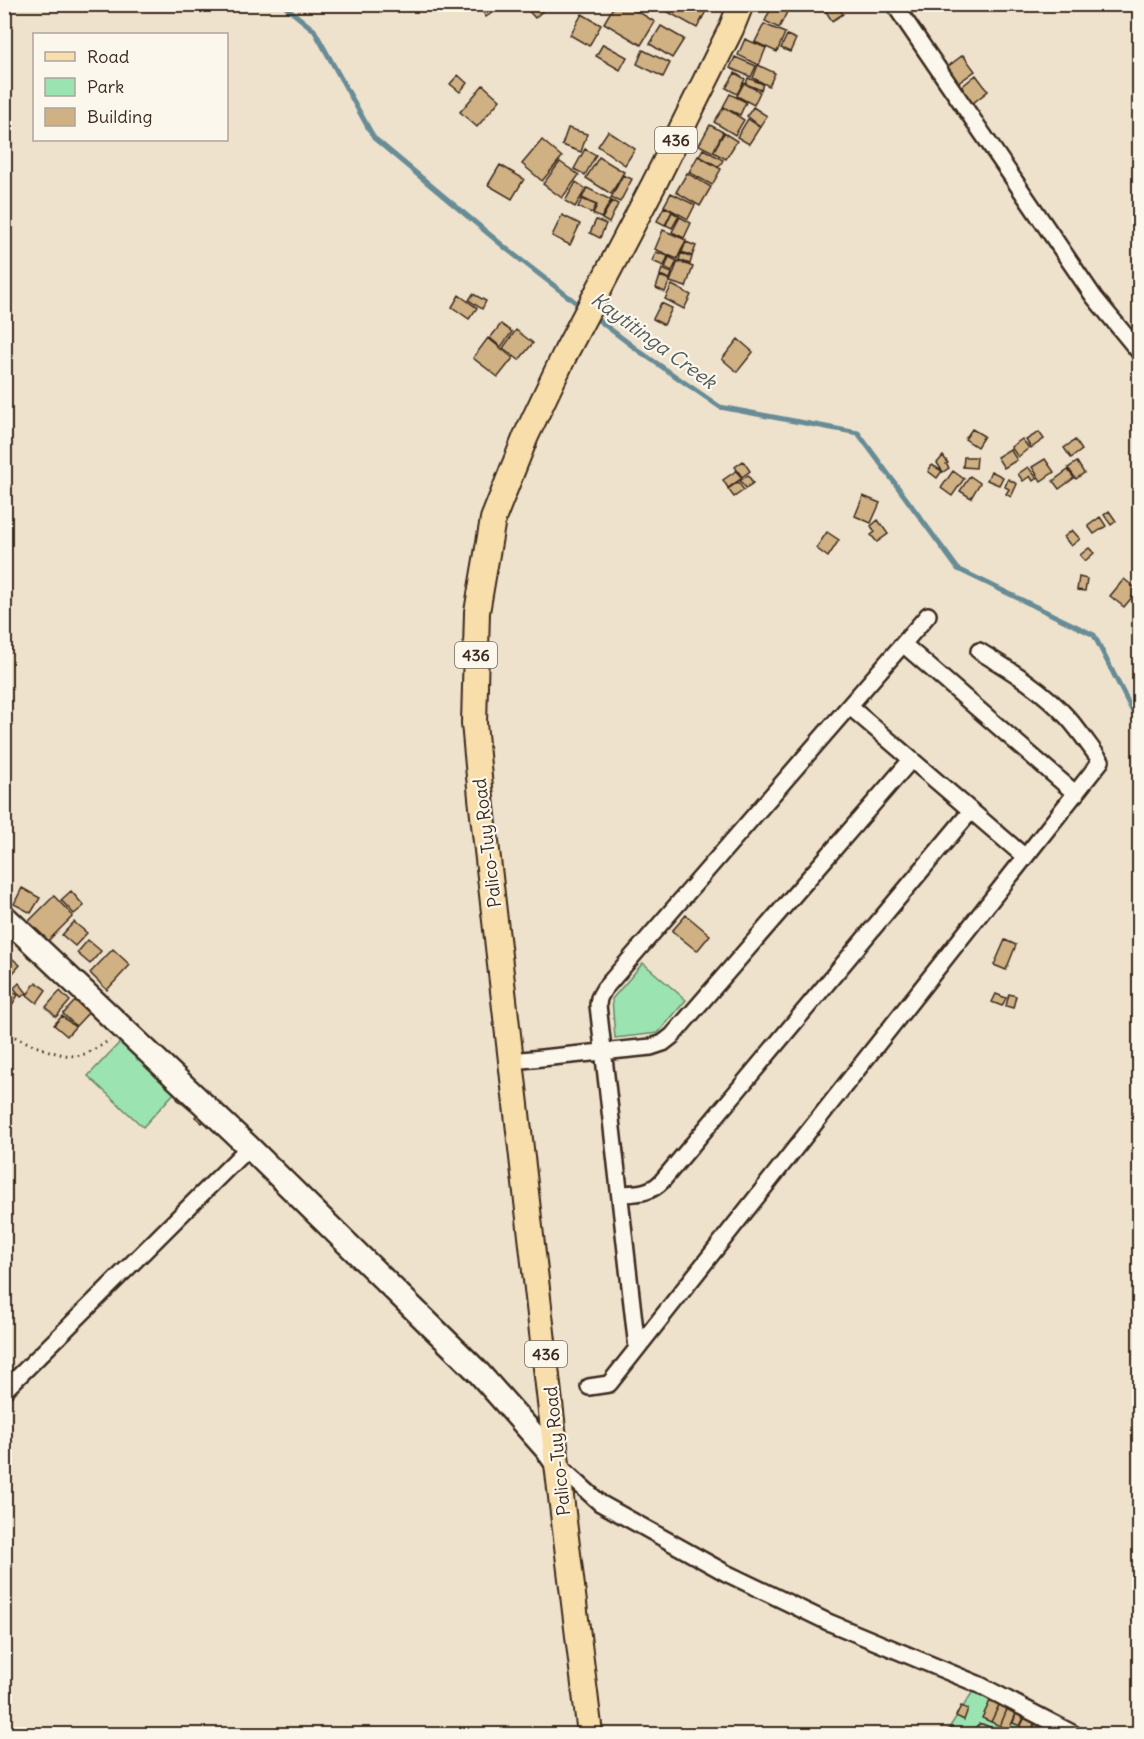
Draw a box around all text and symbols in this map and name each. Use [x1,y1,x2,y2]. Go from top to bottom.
legend [33,33,228,141]
text: Road [87,45,130,68]
text: Park [87,75,124,98]
text: Building [87,105,152,128]
road number: 436 [655,127,697,153]
water label: Kaytitinga Creek [587,286,723,395]
road number: 436 [455,642,497,668]
street label: Palico-Tuy Road [468,777,506,909]
road number: 436 [525,1341,567,1367]
street label: Palico-Tuy Road [539,1385,575,1517]

